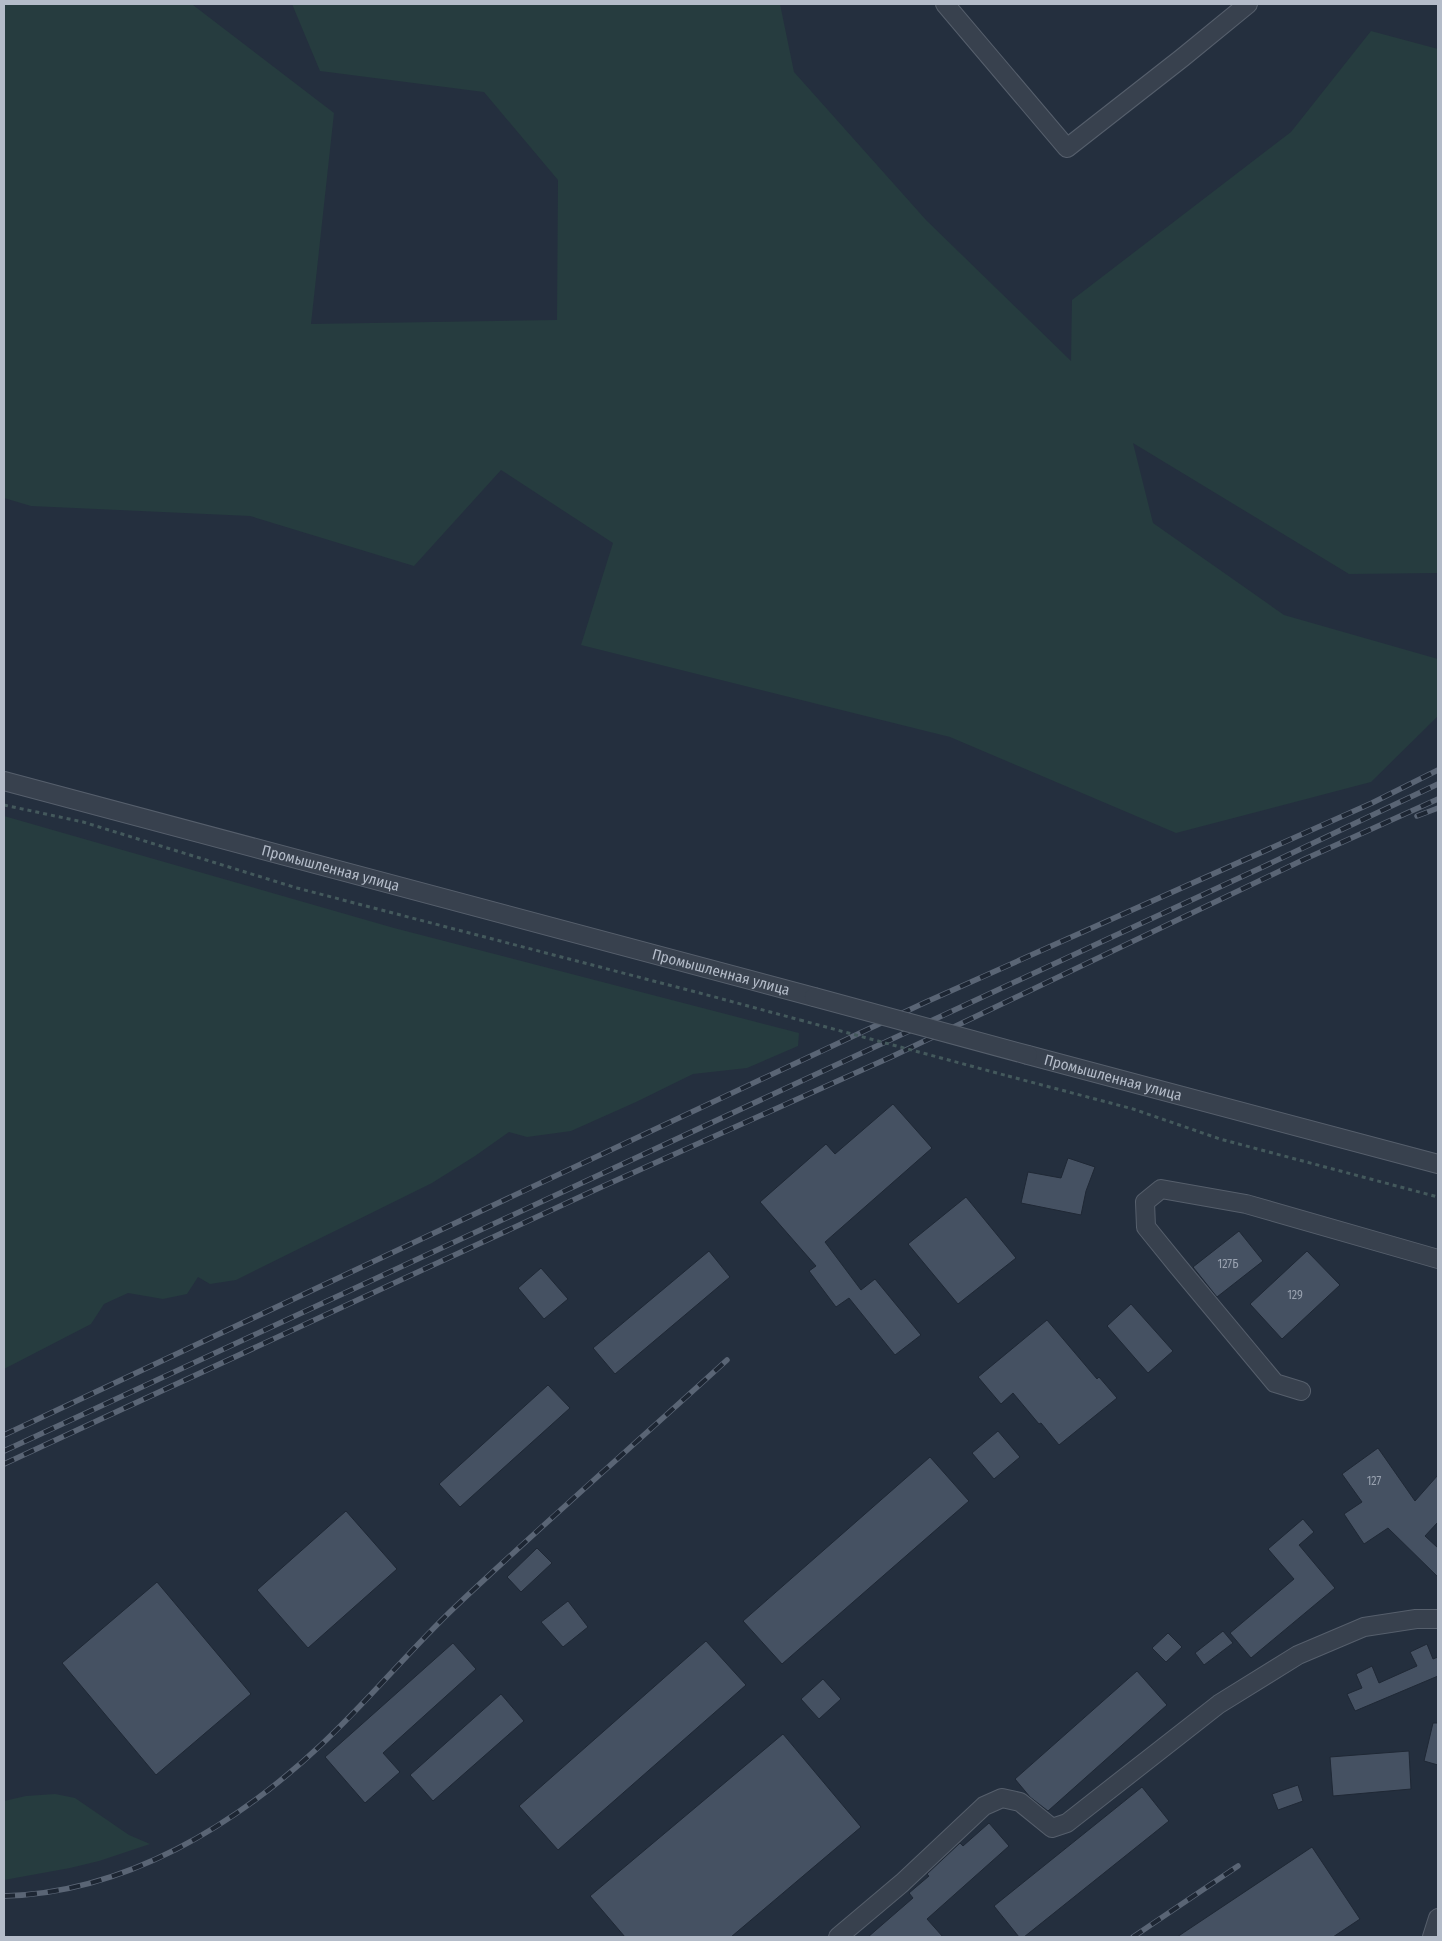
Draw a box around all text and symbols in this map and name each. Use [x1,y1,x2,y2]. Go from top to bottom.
street label: Промышленная улица [260,841,401,895]
street label: Промышленная улица [650,945,792,999]
street label: Промышленная улица [1042,1051,1184,1105]
house number: 127Б [1217,1257,1239,1271]
house number: 129 [1287,1288,1303,1302]
house number: 127 [1367,1474,1382,1488]

